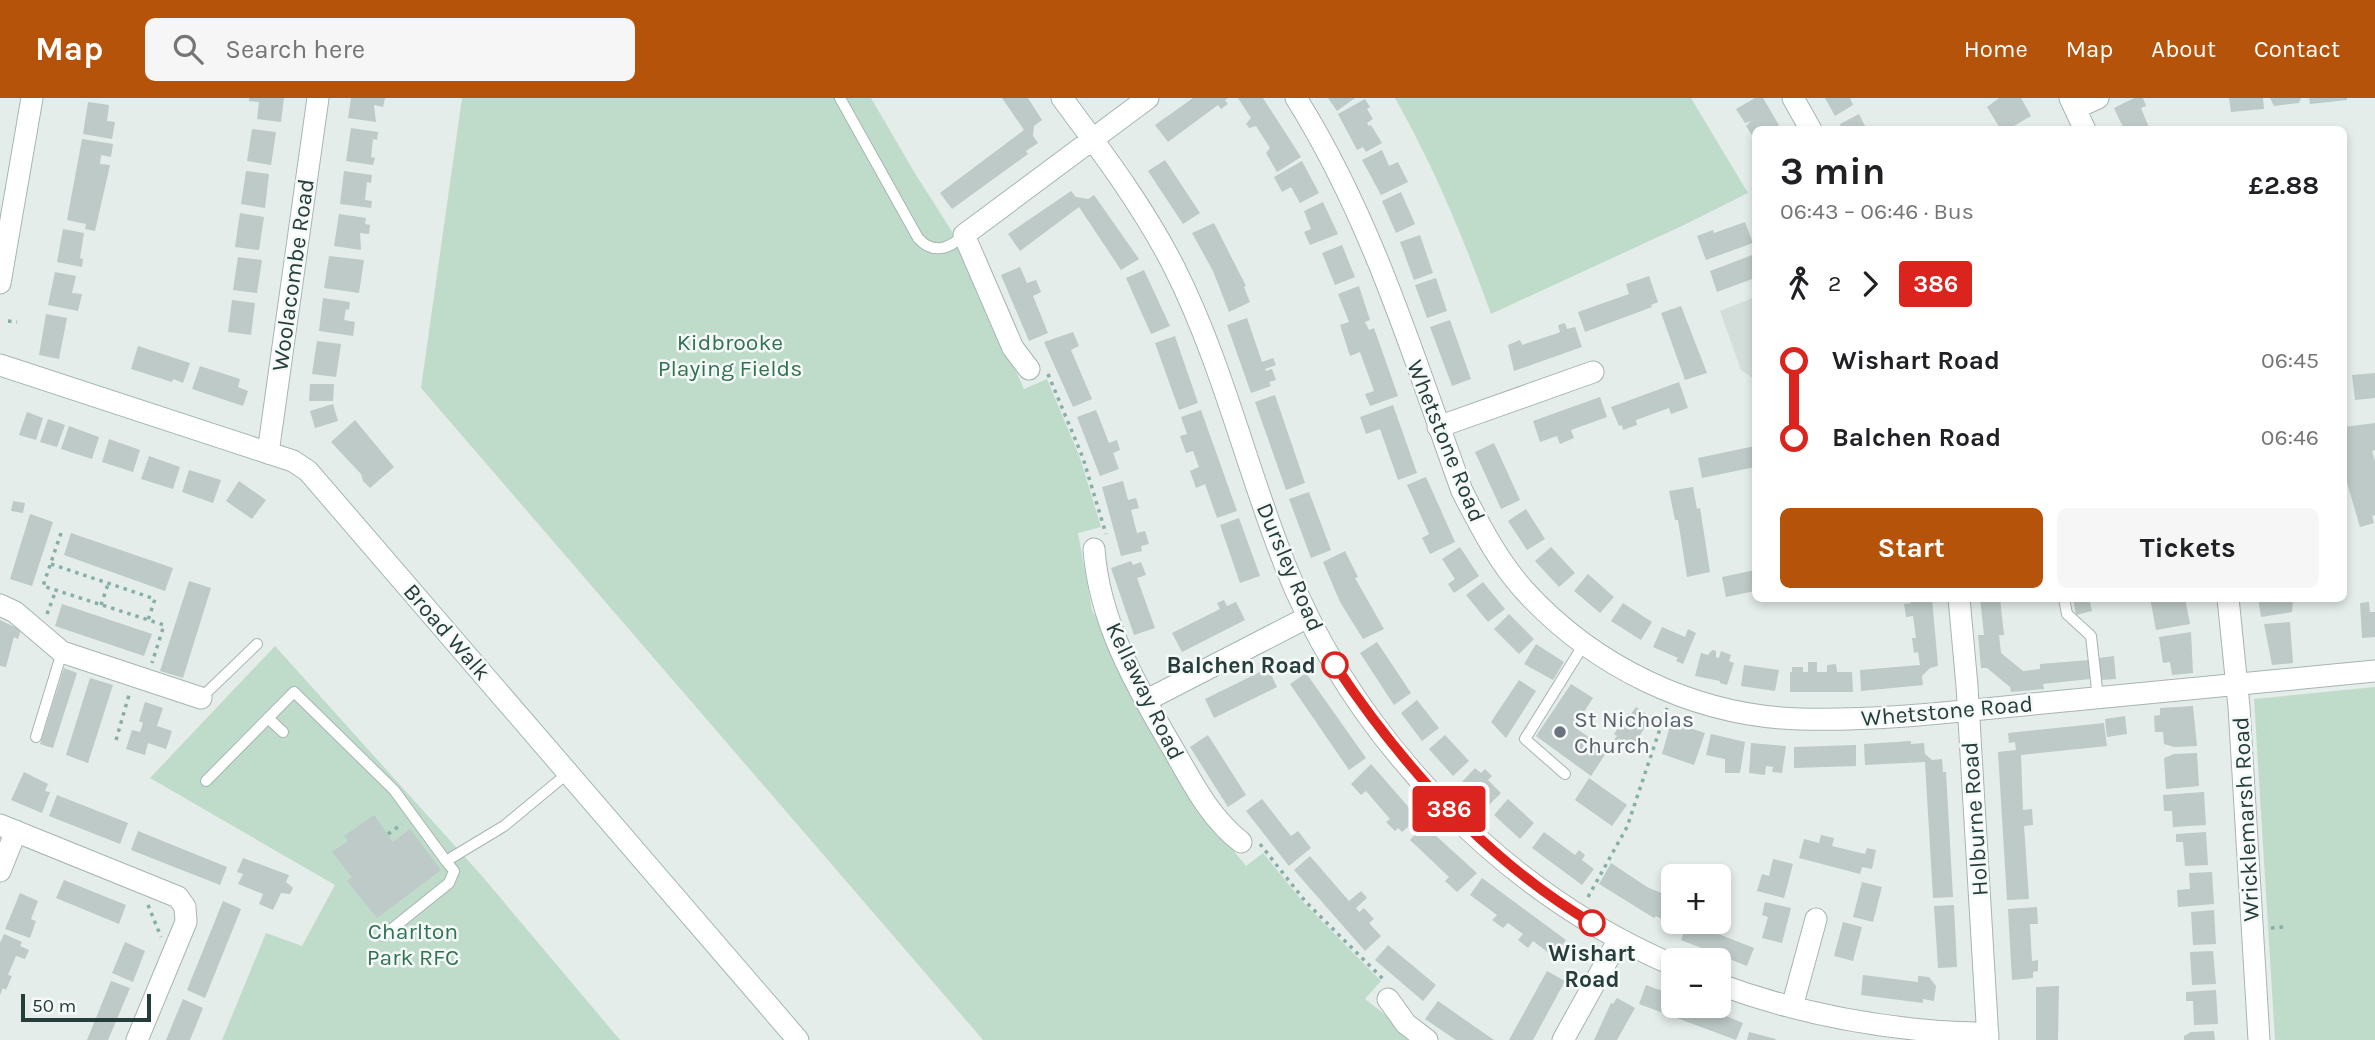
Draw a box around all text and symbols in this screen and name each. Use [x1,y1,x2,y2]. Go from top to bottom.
search box [145,18,635,81]
text: Map [35,30,103,68]
icon: search [169,30,207,68]
text: Search here [225,34,365,65]
text: Home [1964,35,2028,63]
text: Map [2066,35,2113,63]
text: About [2151,35,2216,63]
text: Contact [2254,35,2340,63]
text: 3 min [1780,149,1885,194]
text: £2.88 [2248,170,2319,201]
street label: Woolacombe Road [266,177,320,373]
text: 06:43 – 06:46 · Bus [1780,198,1974,225]
icon: walk [1780,265,1818,303]
icon: forward [1851,265,1889,303]
text: 2 [1828,270,1841,297]
text: 386 [1913,270,1958,298]
park label: Kidbrooke Playing Fields [658,329,802,382]
text: Wishart Road [1832,345,2000,376]
text: 06:45 [2261,347,2319,374]
street label: Whetstone Road [1401,356,1491,526]
text: Balchen Road [1832,422,2001,453]
text: 06:46 [2261,424,2319,451]
street label: Dursley Road [1251,499,1329,635]
button: Start [1780,508,2043,588]
button: Tickets [2057,508,2319,588]
street label: Broad Walk [398,578,496,686]
street label: Kellaway Road [1100,618,1190,764]
place label: Balchen Road [1166,652,1316,679]
marker: Balchen Road [1322,652,1348,678]
street label: Whetstone Road [1860,690,2034,732]
place label: St Nicholas Church [1574,706,1694,759]
street label: Wricklemarsh Road [2227,716,2265,922]
marker: St Nicholas Church [1552,724,1568,740]
street label: Holburne Road [1956,741,1994,897]
line badge: 386 [1409,786,1489,832]
text: 386 [1426,795,1472,823]
map controls [1661,864,1731,1018]
button: + [1661,864,1731,934]
marker: Wishart Road [1579,910,1605,936]
park label: Charlton Park RFC [367,918,459,971]
place label: Wishart Road [1548,940,1636,993]
button: − [1661,948,1731,1018]
scale bar [21,991,150,1023]
text: 50 m [32,995,76,1017]

